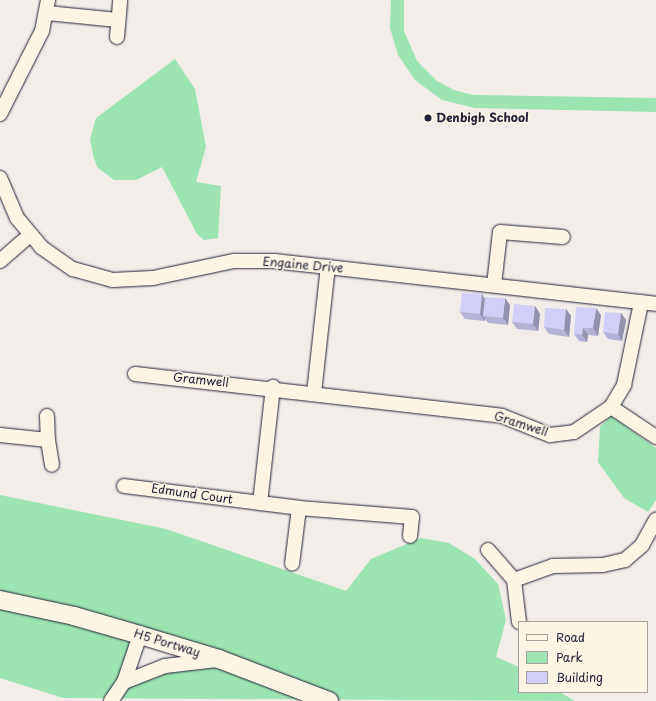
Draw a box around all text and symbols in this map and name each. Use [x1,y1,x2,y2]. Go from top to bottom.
place label: Denbigh School [436,111,529,125]
marker: Denbigh School [423,113,433,123]
street label: Engaine Drive [262,254,344,276]
street label: Gramwell [173,370,229,390]
street label: Gramwell [492,409,550,439]
street label: Edmund Court [150,481,234,507]
legend [518,621,648,693]
street label: H5 Portway [132,626,202,660]
text: Road [556,628,585,646]
text: Park [556,648,583,666]
text: Building [556,668,603,686]

